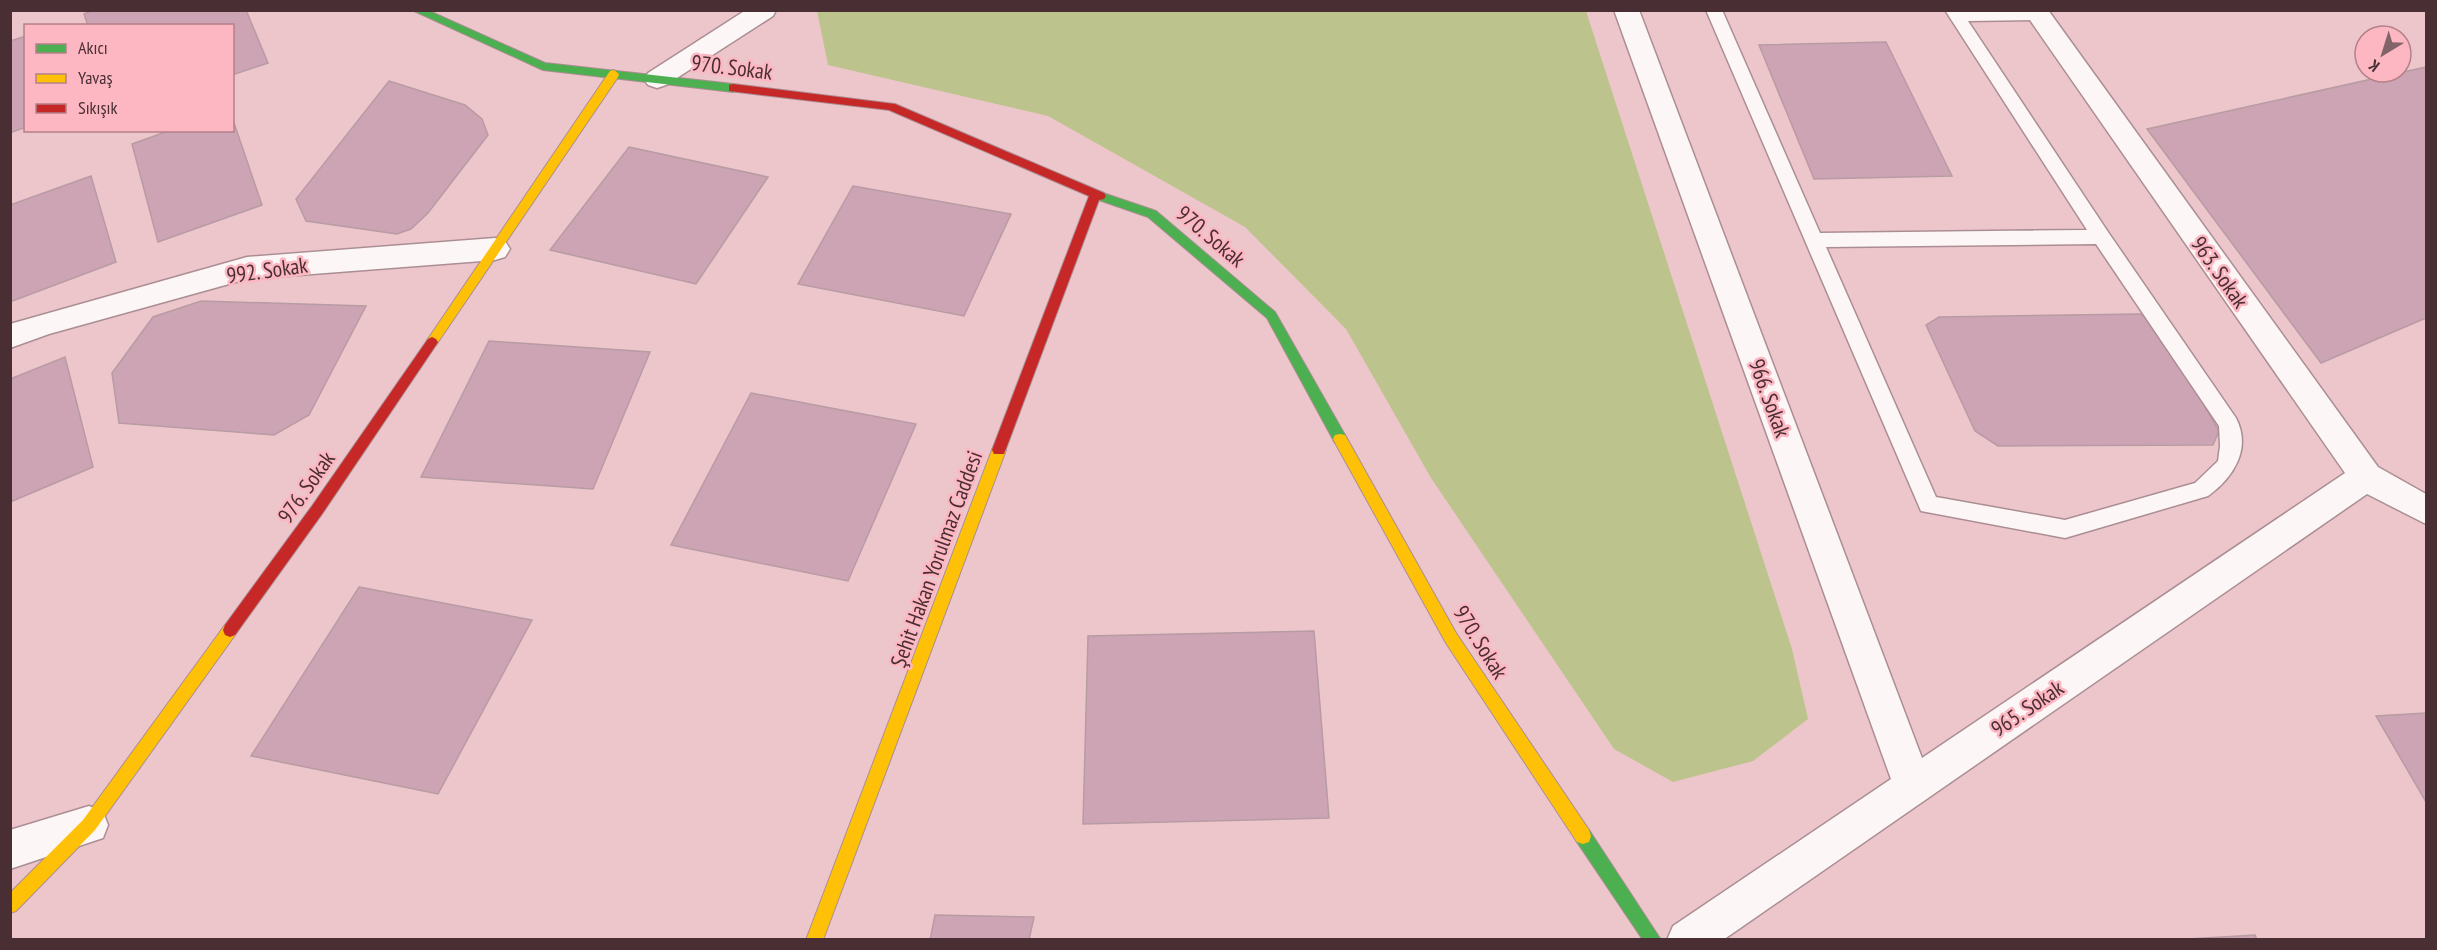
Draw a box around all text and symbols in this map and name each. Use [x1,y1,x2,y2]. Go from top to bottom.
legend [24,24,234,132]
north arrow [2353,24,2413,84]
text: Akıcı [78,36,108,59]
street label: 970. Sokak [690,48,775,86]
text: K [2364,55,2383,76]
text: Yavaş [78,66,113,89]
text: Sıkışık [78,96,117,119]
street label: 970. Sokak [1171,199,1252,273]
street label: 963. Sokak [2185,231,2255,314]
street label: 992. Sokak [225,250,310,290]
street label: 966. Sokak [1743,355,1797,442]
street label: 976. Sokak [271,445,341,528]
street label: Şehit Hakan Yorulmaz Caddesi [884,447,988,671]
street label: 970. Sokak [1447,600,1515,684]
street label: 965. Sokak [1985,673,2069,742]

